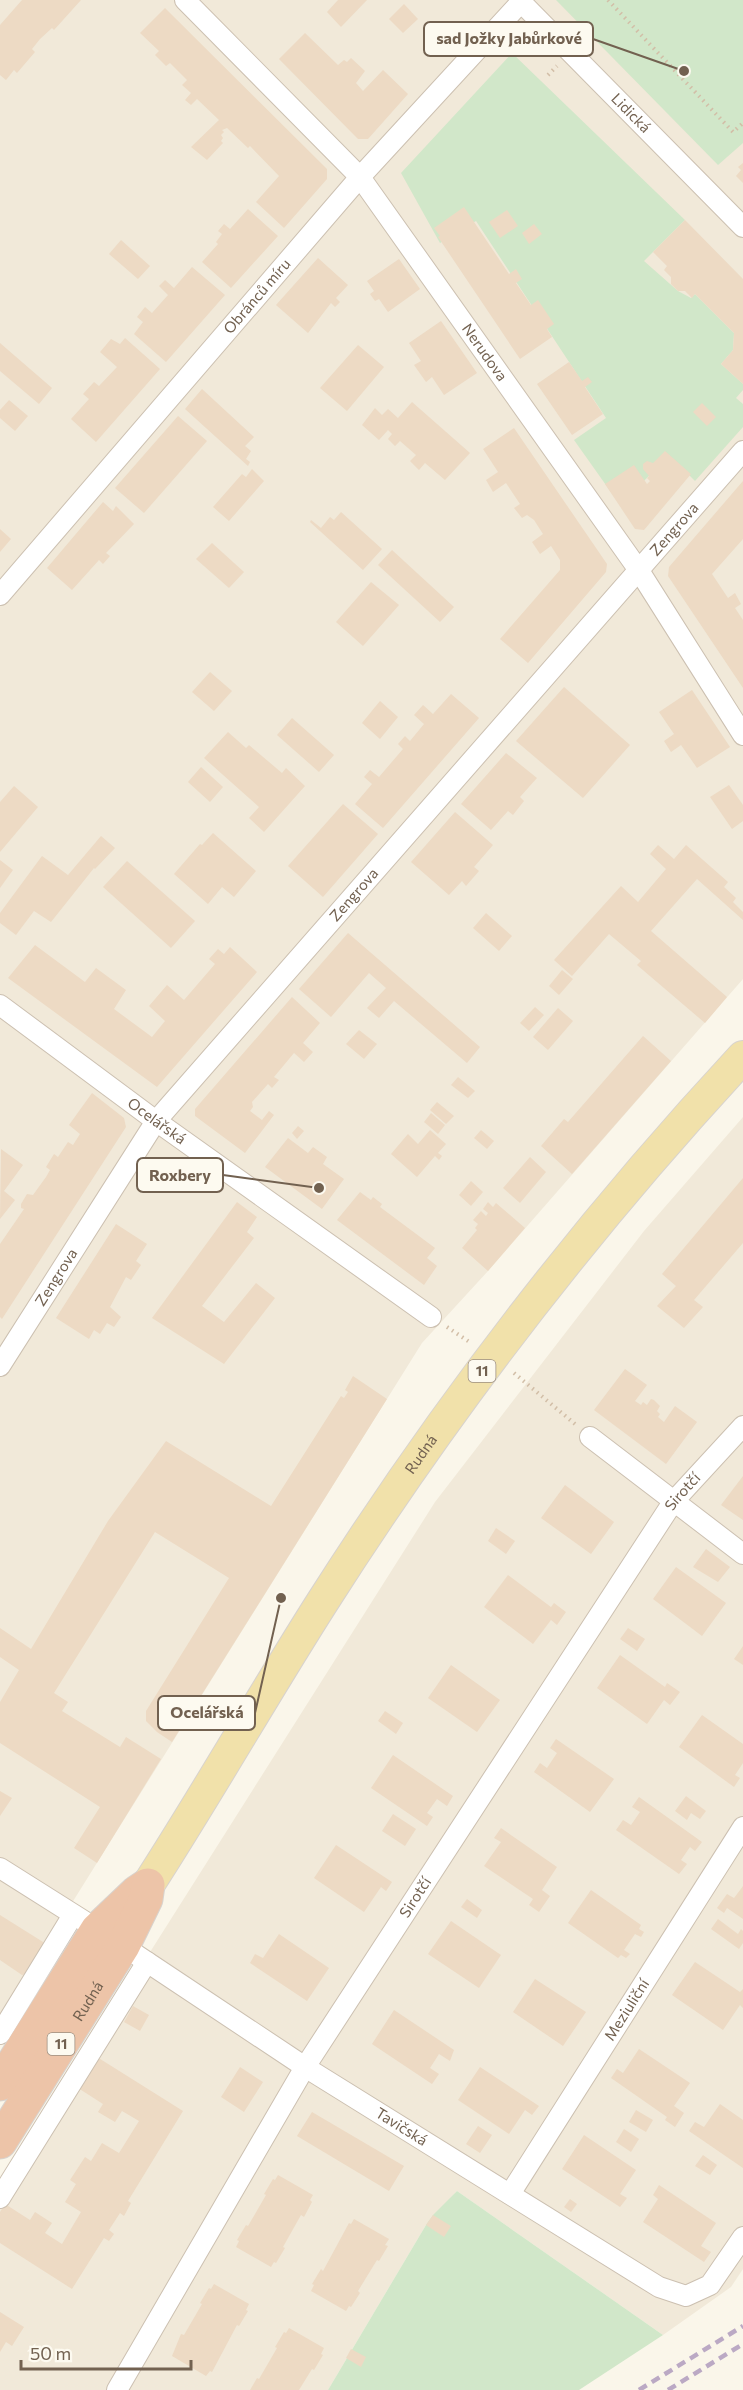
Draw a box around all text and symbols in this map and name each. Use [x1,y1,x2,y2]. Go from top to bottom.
callout: sad Jožky Jabůrkové [424,22,593,56]
text: sad Jožky Jabůrkové [436,28,582,47]
street label: Lidická [608,89,655,136]
street label: Obránců míru [219,255,294,337]
street label: Nerudova [459,320,512,384]
street label: Zengrova [646,499,702,559]
street label: Zengrova [325,864,381,925]
street label: Ocelářská [125,1093,190,1148]
callout: Roxbery [137,1158,223,1192]
text: Roxbery [149,1165,211,1184]
street label: Zengrova [31,1245,80,1309]
road number: 11 [468,1360,496,1382]
street label: Rudná [401,1431,440,1477]
street label: Sirotčí [660,1468,704,1513]
callout: Ocelářská [158,1696,255,1730]
text: Ocelářská [170,1702,244,1721]
street label: Sirotčí [395,1872,435,1921]
street label: Meziuliční [600,1974,653,2044]
street label: Rudná [68,1978,107,2024]
road number: 11 [48,2033,74,2055]
street label: Tavičská [373,2103,431,2149]
scale bar [21,2333,190,2371]
text: 50 m [30,2342,71,2364]

